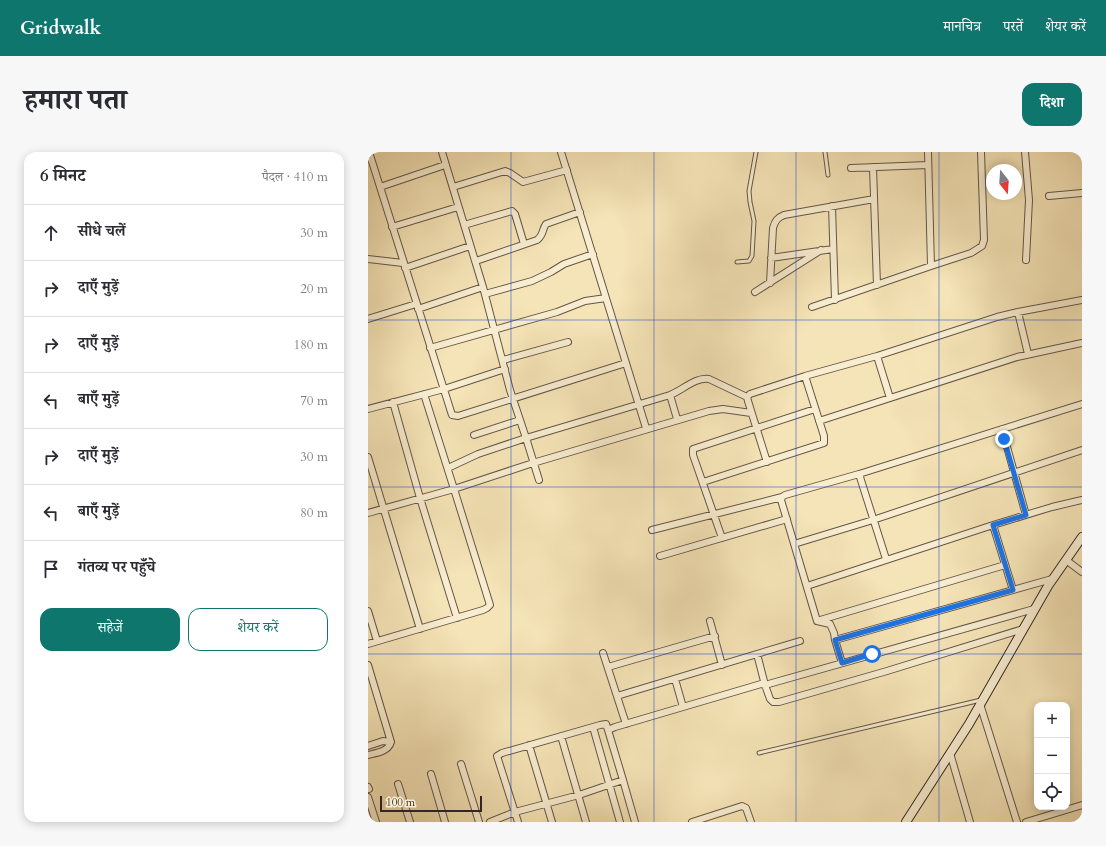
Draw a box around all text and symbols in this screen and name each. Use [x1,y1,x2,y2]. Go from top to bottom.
text: Gridwalk [20,15,101,41]
text: मानचित्र [943,17,981,36]
text: परतें [1003,17,1023,36]
text: शेयर करें [1045,17,1086,36]
text: हमारा पता [24,81,127,119]
button: दिशा [1022,83,1082,126]
text: 6 मिनट [40,164,86,187]
north arrow [986,164,1022,200]
text: पैदल · 410 m [262,168,328,186]
text: सीधे चलें [78,221,126,241]
icon: ahead [40,222,62,244]
text: 30 m [300,224,328,242]
text: दाएँ मुड़ें [78,277,119,297]
icon: right [40,278,62,300]
text: 20 m [300,280,328,298]
text: दाएँ मुड़ें [78,333,119,353]
icon: right [40,334,62,356]
text: 180 m [294,336,328,354]
text: बाएँ मुड़ें [78,389,119,409]
icon: left [40,390,62,412]
text: 70 m [300,392,328,410]
route end [995,430,1013,448]
text: दाएँ मुड़ें [78,445,119,465]
icon: right [40,446,62,468]
text: 30 m [300,448,328,466]
text: बाएँ मुड़ें [78,501,119,521]
icon: left [40,502,62,524]
text: 80 m [300,504,328,522]
text: गंतव्य पर पहुँचे [78,557,155,577]
icon: arrive [40,558,62,580]
button: सहेजें [40,608,180,651]
button: शेयर करें [188,608,328,651]
route start [863,645,881,663]
map controls [1034,702,1070,810]
button: + [1034,702,1070,738]
button: − [1034,738,1070,774]
button: locate [1034,774,1070,810]
scale bar [380,794,482,813]
text: 100 m [386,795,415,810]

